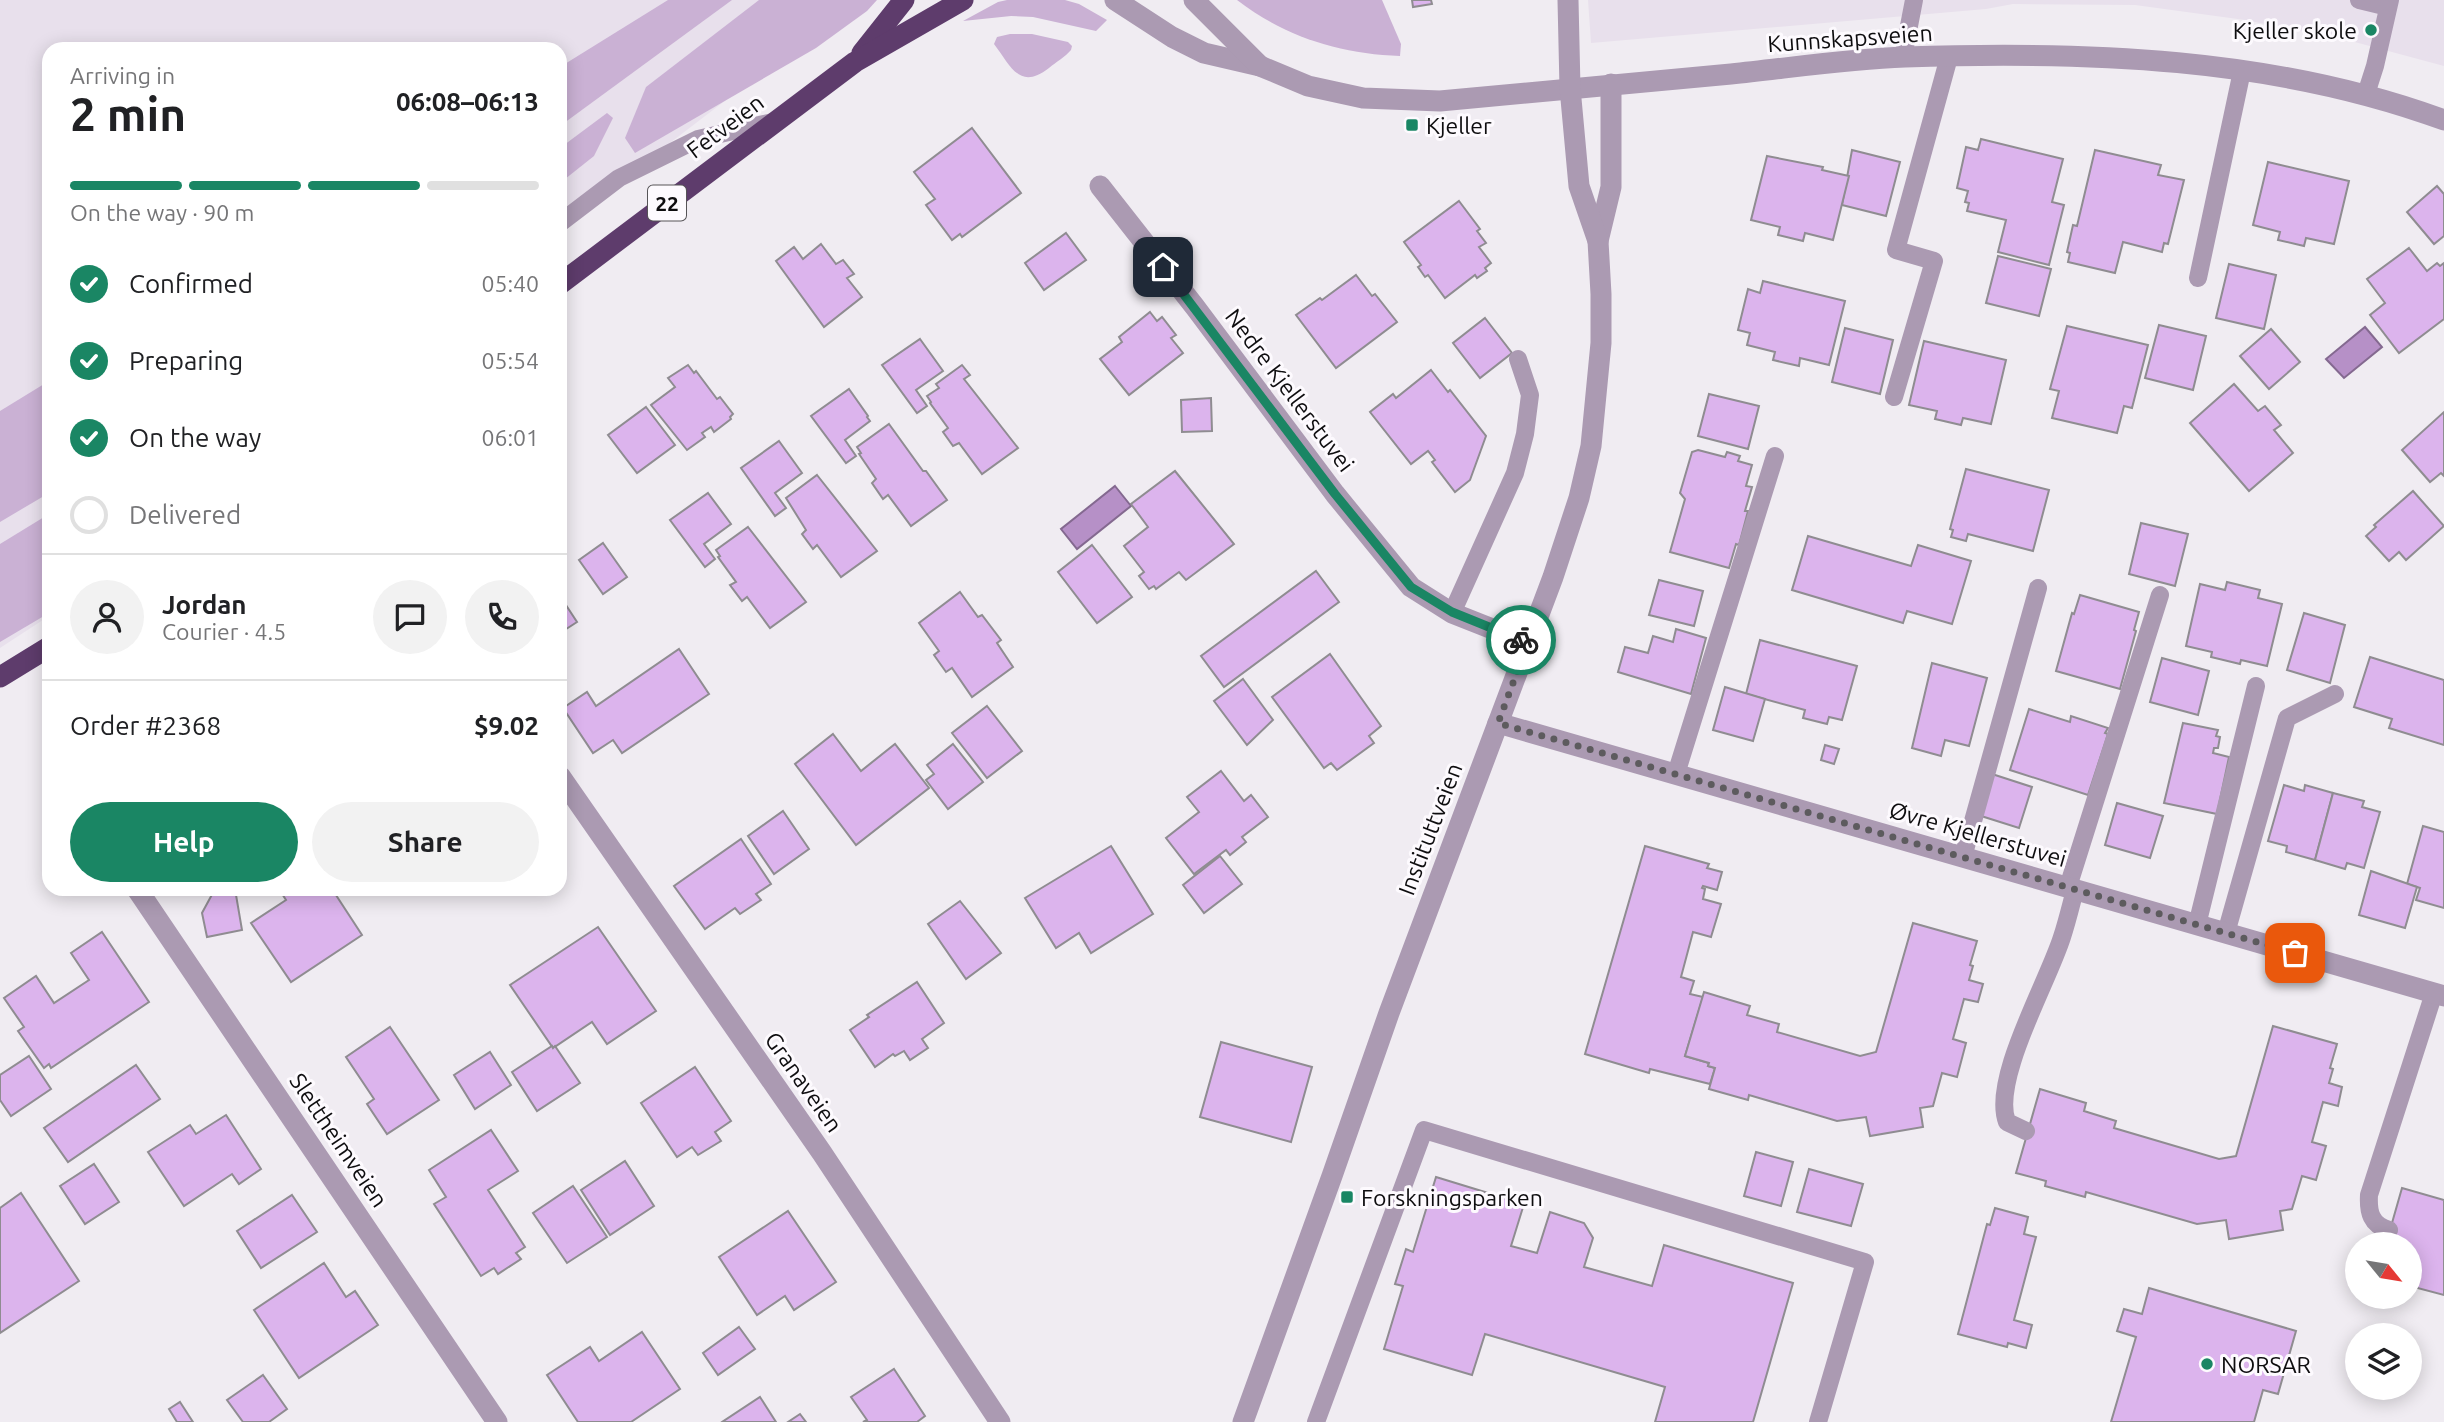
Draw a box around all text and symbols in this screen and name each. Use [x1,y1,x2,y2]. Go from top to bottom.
place label: Kjeller skole [2233,18,2357,43]
street label: Kunnskapsveien [1767,20,1933,56]
marker: Kjeller skole [2363,22,2379,38]
text: Arriving in [70,63,175,88]
text: 06:08–06:13 [396,87,539,116]
text: 2 min [70,88,186,140]
street label: Fetveien [682,89,768,163]
place label: Kjeller [1426,113,1492,138]
marker: Kjeller [1404,117,1420,133]
road number: 22 [648,186,686,220]
text: On the way · 90 m [70,200,254,225]
pin [1133,237,1193,297]
icon: home [1144,248,1182,286]
icon: check [70,265,108,303]
text: Confirmed [129,269,253,298]
text: 05:40 [481,271,539,296]
street label: Nedre Kjellerstuvei [1221,304,1359,476]
icon: check [70,342,108,380]
text: Preparing [129,346,243,375]
text: 05:54 [481,348,539,373]
icon: check [70,419,108,457]
text: On the way [129,423,261,452]
text: 06:01 [481,425,539,450]
text: Delivered [129,500,241,529]
button: person [70,580,144,654]
button: chat [373,580,447,654]
button: phone [465,580,539,654]
text: Jordan [162,590,247,619]
courier [1486,605,1556,675]
text: Courier · 4.5 [162,619,286,644]
icon: bike [1502,621,1540,659]
text: Order #2368 [70,711,221,740]
text: $9.02 [474,711,539,740]
street label: Instituttveien [1393,760,1467,898]
street label: Øvre Kjellerstuvei [1887,797,2069,871]
button: Help [70,802,298,882]
button: Share [312,802,539,882]
pin [2265,923,2325,983]
icon: bag [2276,934,2314,972]
street label: Granaveien [760,1027,848,1137]
street label: Slettheimveien [285,1069,393,1211]
place label: Forskningsparken [1361,1185,1543,1210]
marker: Forskningsparken [1339,1189,1355,1205]
north arrow [2345,1232,2422,1309]
map controls [2345,1232,2422,1400]
button: layers [2345,1323,2422,1400]
place label: NORSAR [2221,1352,2311,1377]
marker: NORSAR [2199,1356,2215,1372]

